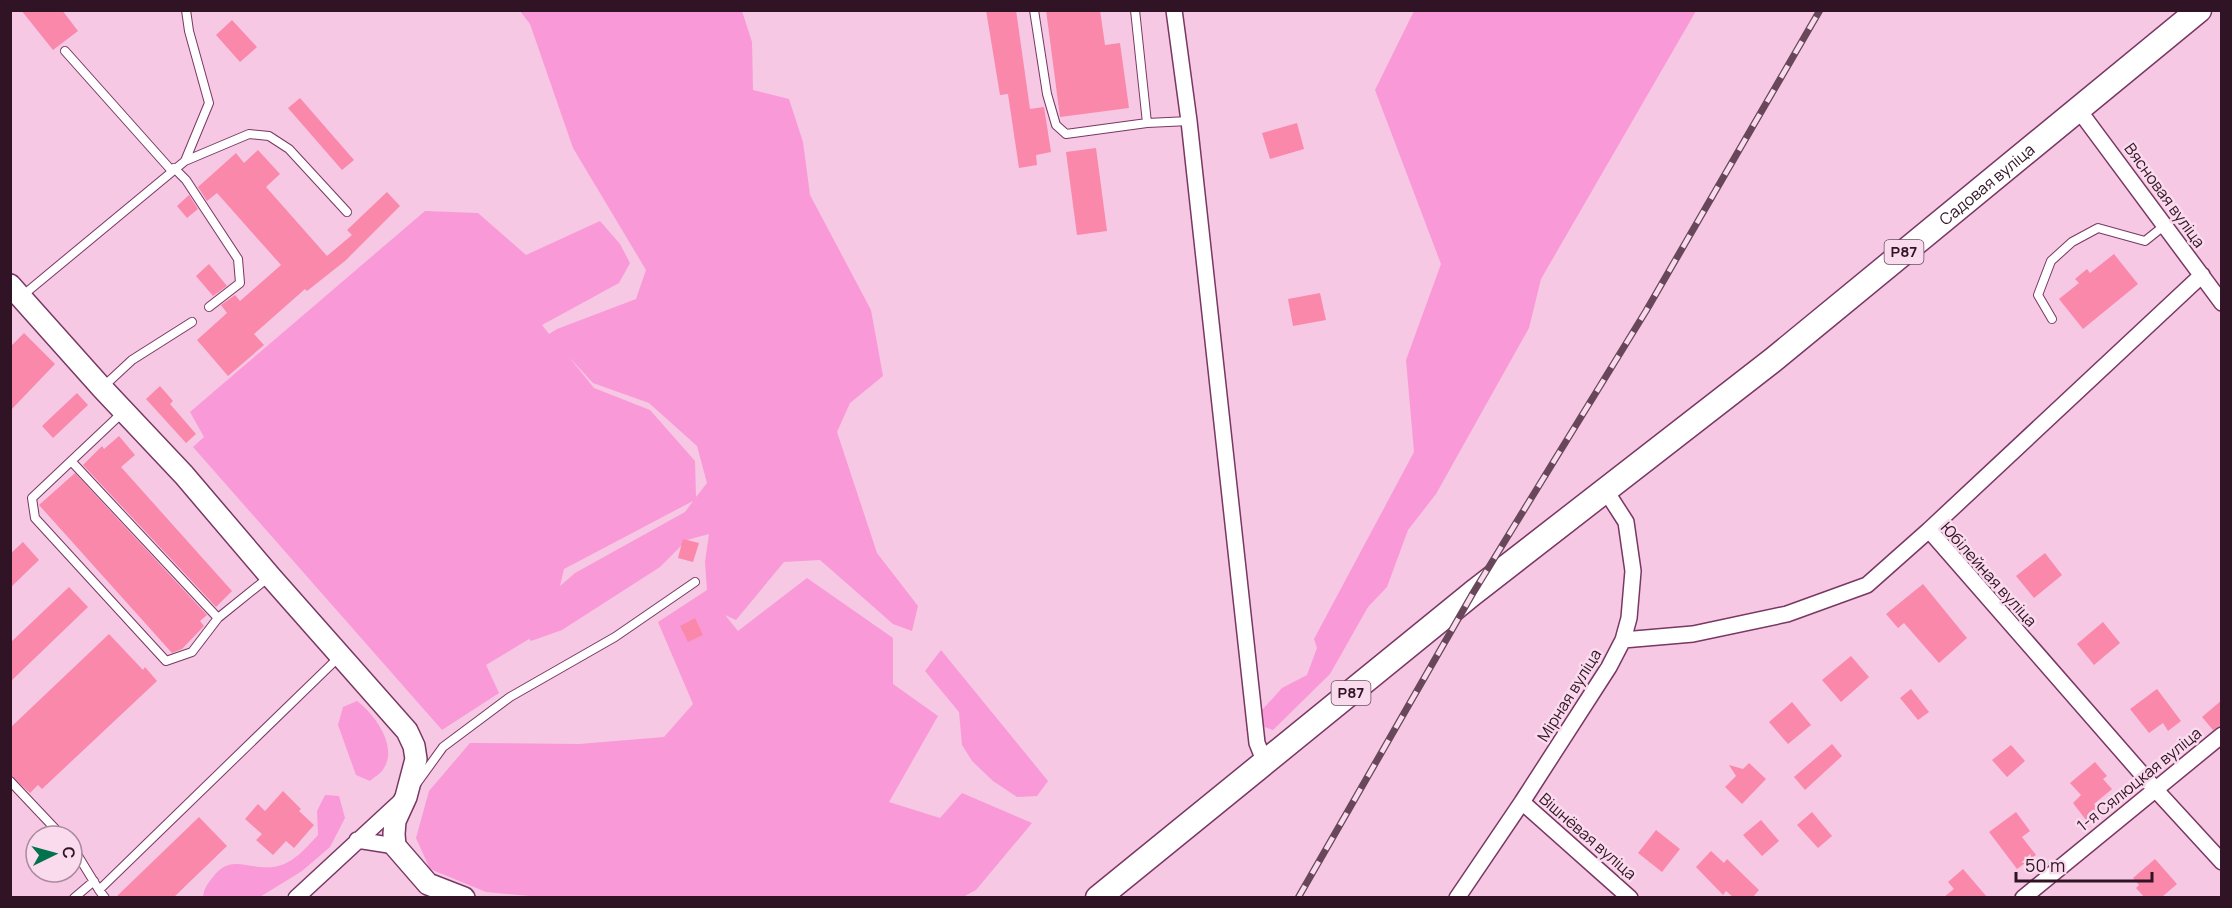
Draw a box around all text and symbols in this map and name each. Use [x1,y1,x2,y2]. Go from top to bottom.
street label: Вясновая вуліца [2120,138,2210,252]
street label: Садовая вуліца [1935,139,2039,230]
road number: Р87 [1884,240,1924,264]
street label: Юбілейная вуліца [1936,517,2042,631]
street label: Мірная вуліца [1532,644,1606,746]
road number: Р87 [1332,681,1370,705]
street label: 1-я Сялюцкая вуліца [2072,722,2206,836]
street label: Вішнёвая вуліца [1535,788,1641,884]
north arrow [24,824,84,884]
scale bar [2016,845,2152,883]
text: С [57,846,80,860]
text: 50 m [2025,853,2065,877]

